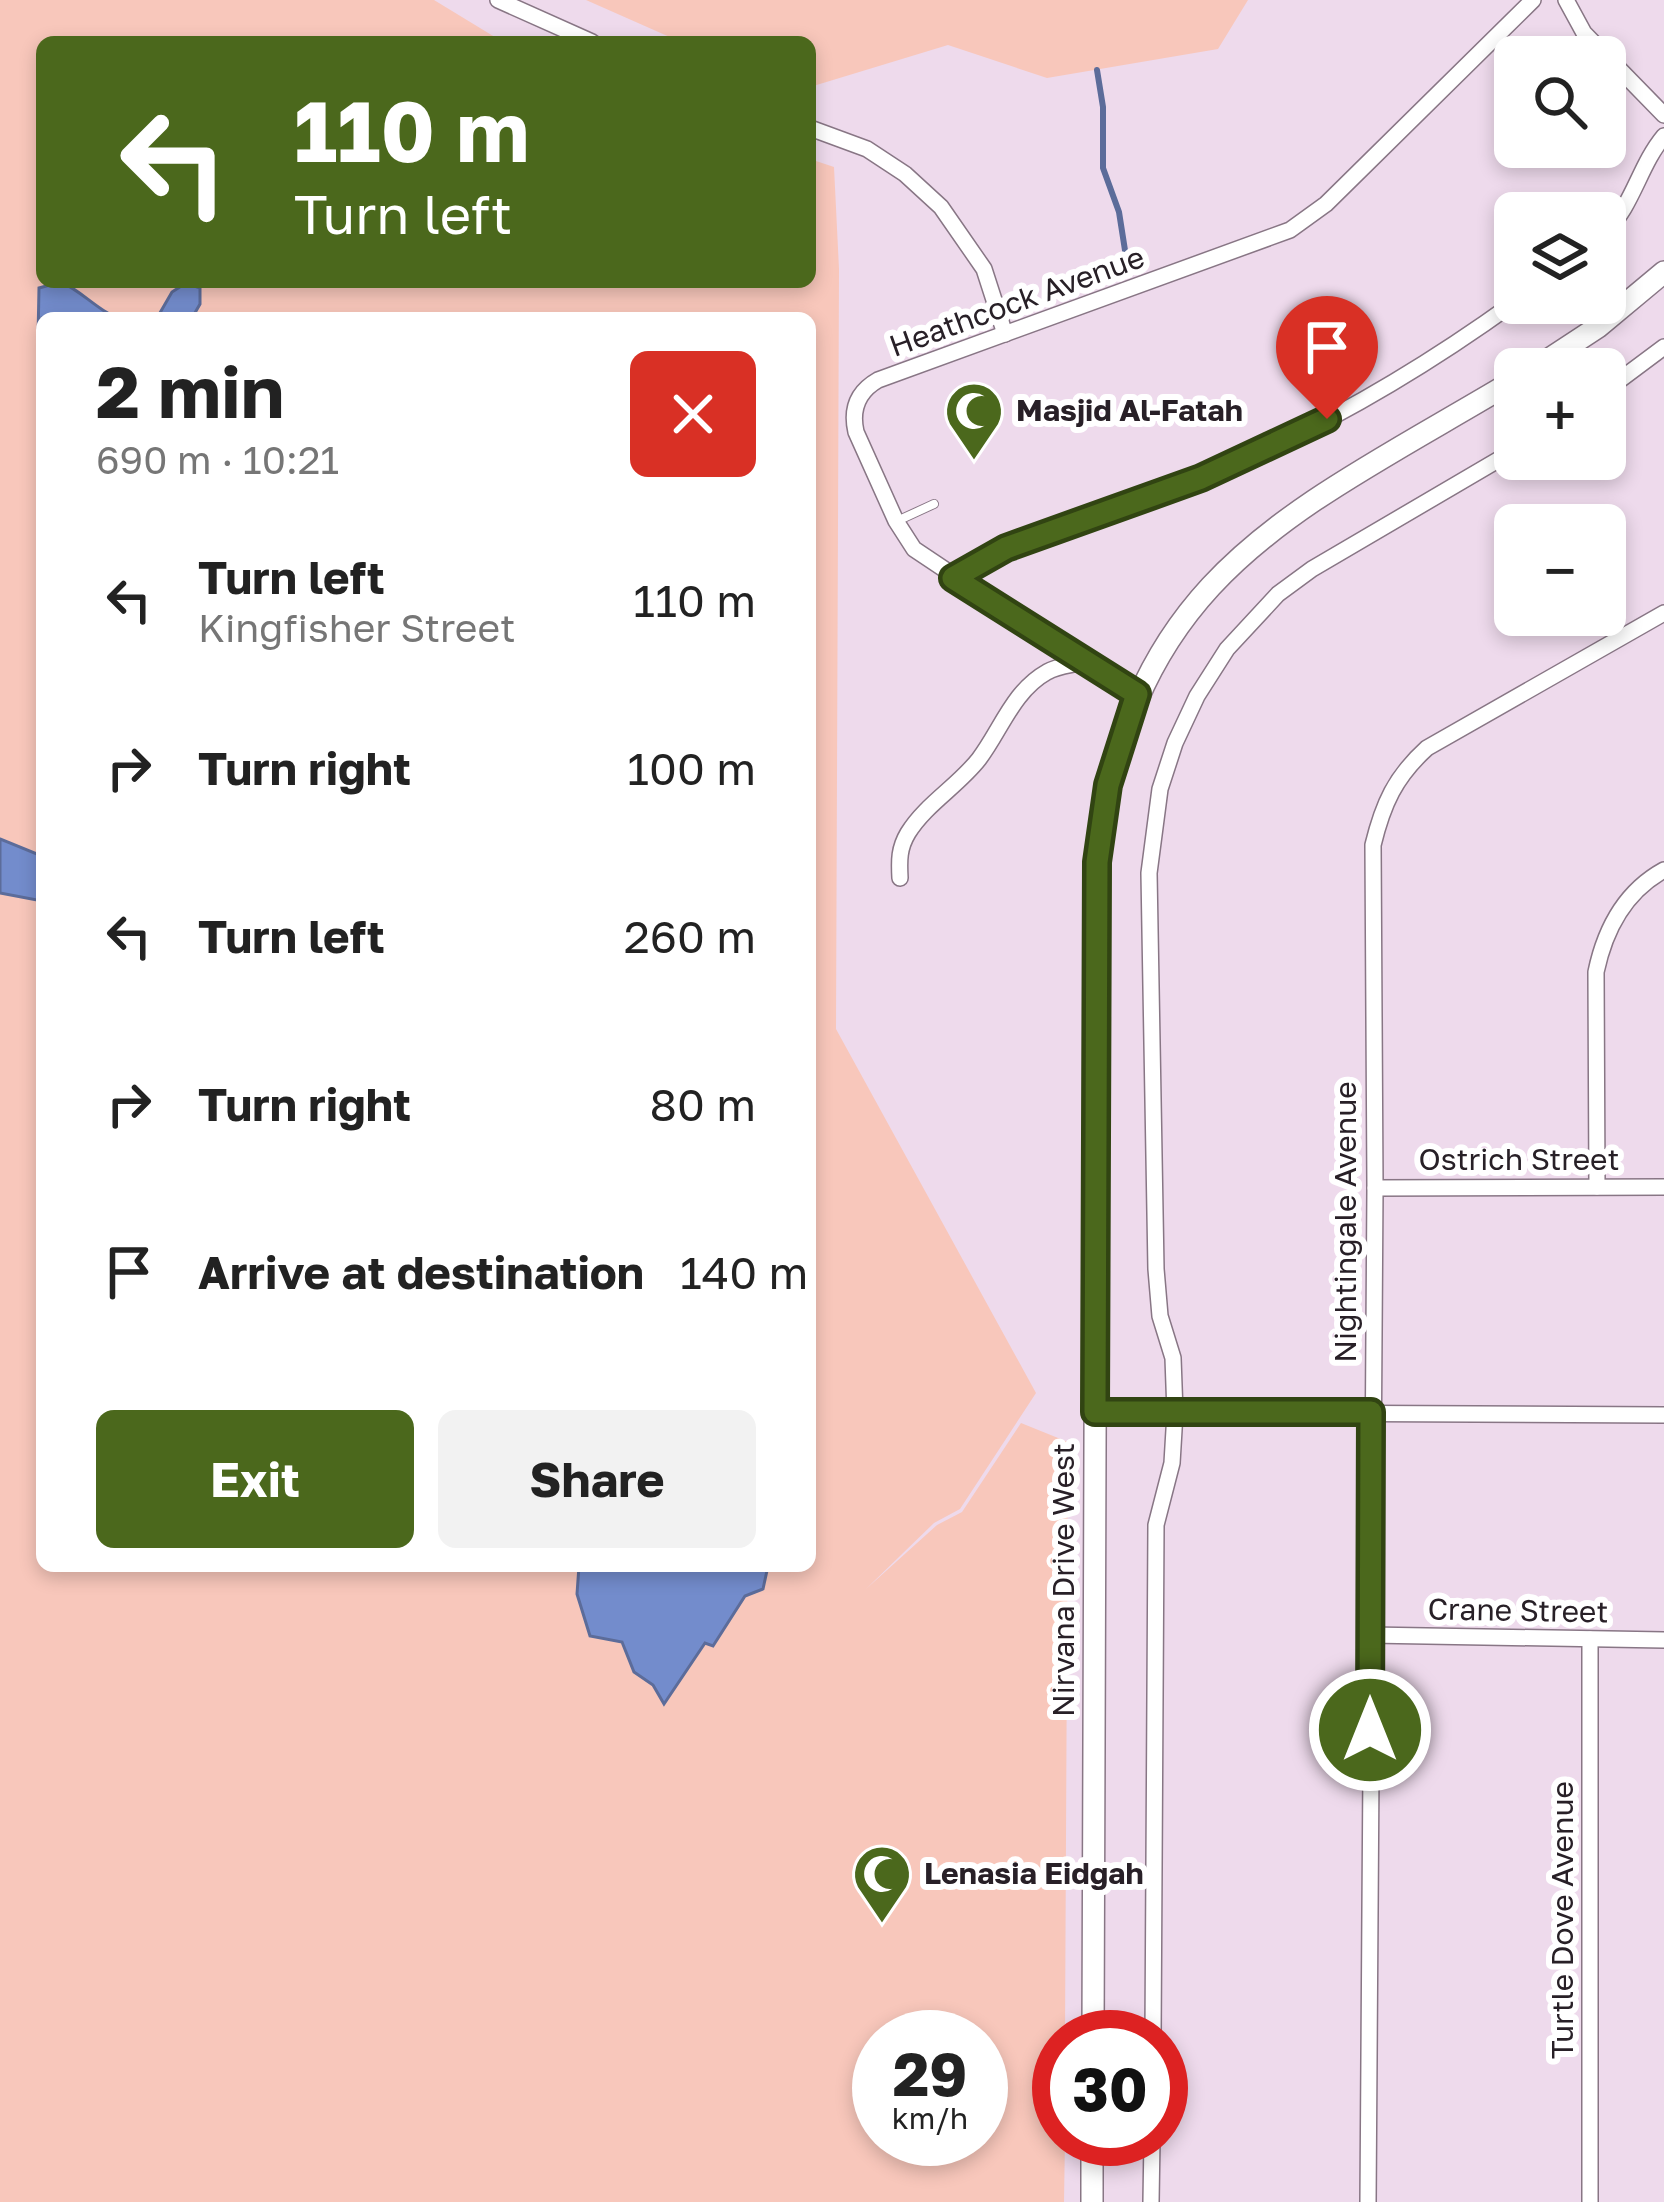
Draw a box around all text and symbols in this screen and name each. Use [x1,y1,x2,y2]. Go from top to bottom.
map controls [1494,36,1626,636]
button: search [1494,36,1626,168]
text: 110 m [294,80,530,180]
icon: left [96,84,252,240]
text: Turn left [294,181,512,246]
button: layers [1494,192,1626,324]
street label: Heathcock Avenue [884,238,1149,364]
pin [1276,296,1378,419]
icon: arrive [1294,314,1360,380]
text: 2 min [96,347,284,434]
button: + [1494,348,1626,480]
button: close [630,351,756,477]
mosque icon: Masjid Al-Fatah [943,380,1005,462]
place label: Masjid Al-Fatah [1016,392,1243,428]
text: 690 m · 10:21 [96,436,339,483]
button: − [1494,504,1626,636]
text: Turn left [198,550,385,604]
icon: left [96,567,162,633]
text: 110 m [633,573,756,627]
text: Kingfisher Street [198,604,516,651]
icon: right [96,735,162,801]
text: Turn right [198,741,411,795]
text: 100 m [627,741,756,795]
icon: left [96,903,162,969]
text: Turn left [198,909,385,963]
text: 260 m [624,909,756,963]
icon: right [96,1071,162,1137]
text: Turn right [198,1077,411,1131]
text: 80 m [650,1077,756,1131]
street label: Nightingale Avenue [1327,1081,1363,1363]
street label: Ostrich Street [1419,1141,1619,1177]
icon: arrive [96,1239,162,1305]
text: Arrive at destination [198,1245,644,1299]
text: 140 m [680,1245,808,1299]
button: Exit [96,1410,414,1548]
button: Share [438,1410,756,1548]
street label: Nirvana Drive West [1045,1443,1081,1717]
street label: Crane Street [1427,1590,1609,1630]
position arrow [1307,1667,1433,1793]
street label: Turtle Dove Avenue [1544,1781,1580,2059]
mosque icon: Lenasia Eidgah [851,1843,913,1925]
place label: Lenasia Eidgah [924,1855,1144,1891]
speed limit sign: 30 [1032,2010,1188,2166]
text: 29 [893,2037,967,2109]
text: km/h [892,2100,968,2136]

